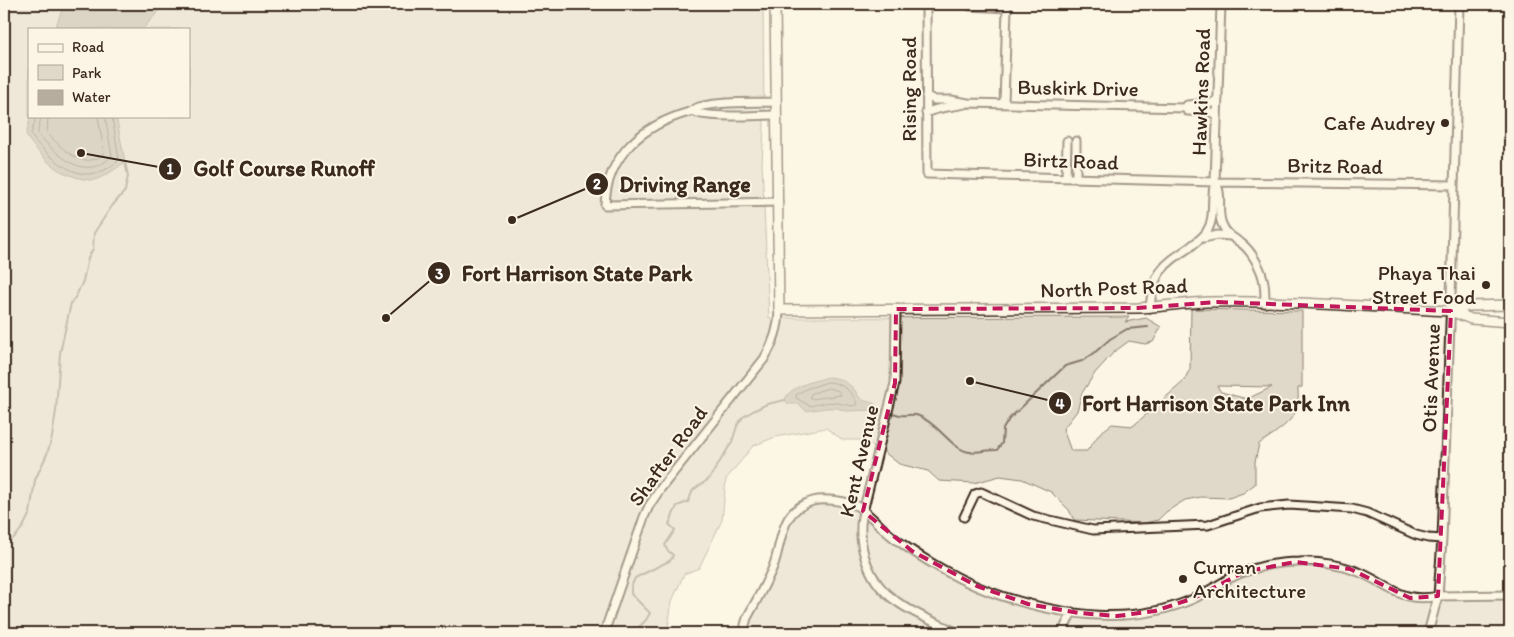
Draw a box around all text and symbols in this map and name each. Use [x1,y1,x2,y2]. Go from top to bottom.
legend [28,28,190,118]
street label: Hawkins Road [1186,28,1215,156]
street label: Rising Road [896,36,921,142]
text: Road [72,38,105,56]
text: Park [72,64,102,82]
street label: Buskirk Drive [1017,74,1139,101]
text: Water [72,88,111,106]
place label: Cafe Audrey [1324,110,1435,135]
marker: Cafe Audrey [1439,117,1451,129]
street label: Birtz Road [1023,146,1120,175]
callout: Golf Course Runoff [158,150,385,187]
street label: Britz Road [1287,152,1384,179]
text: Golf Course Runoff [193,155,376,182]
text: 1 [167,160,174,178]
callout: Driving Range [584,166,761,203]
text: Driving Range [619,171,751,198]
text: 2 [593,175,601,193]
callout: Fort Harrison State Park [427,255,702,292]
text: Fort Harrison State Park [462,260,693,287]
place label: Phaya Thai Street Food [1372,260,1476,309]
text: 3 [435,265,443,283]
street label: North Post Road [1040,272,1189,303]
marker: Phaya Thai Street Food [1480,279,1492,291]
street label: Otis Avenue [1416,323,1445,433]
callout: Fort Harrison State Park Inn [1047,385,1360,422]
text: Fort Harrison State Park Inn [1082,390,1351,417]
text: 4 [1055,395,1065,413]
street label: Shafter Road [623,400,713,511]
street label: Kent Avenue [833,402,884,519]
place label: Curran Architecture [1193,554,1306,603]
marker: Curran Architecture [1177,573,1189,585]

